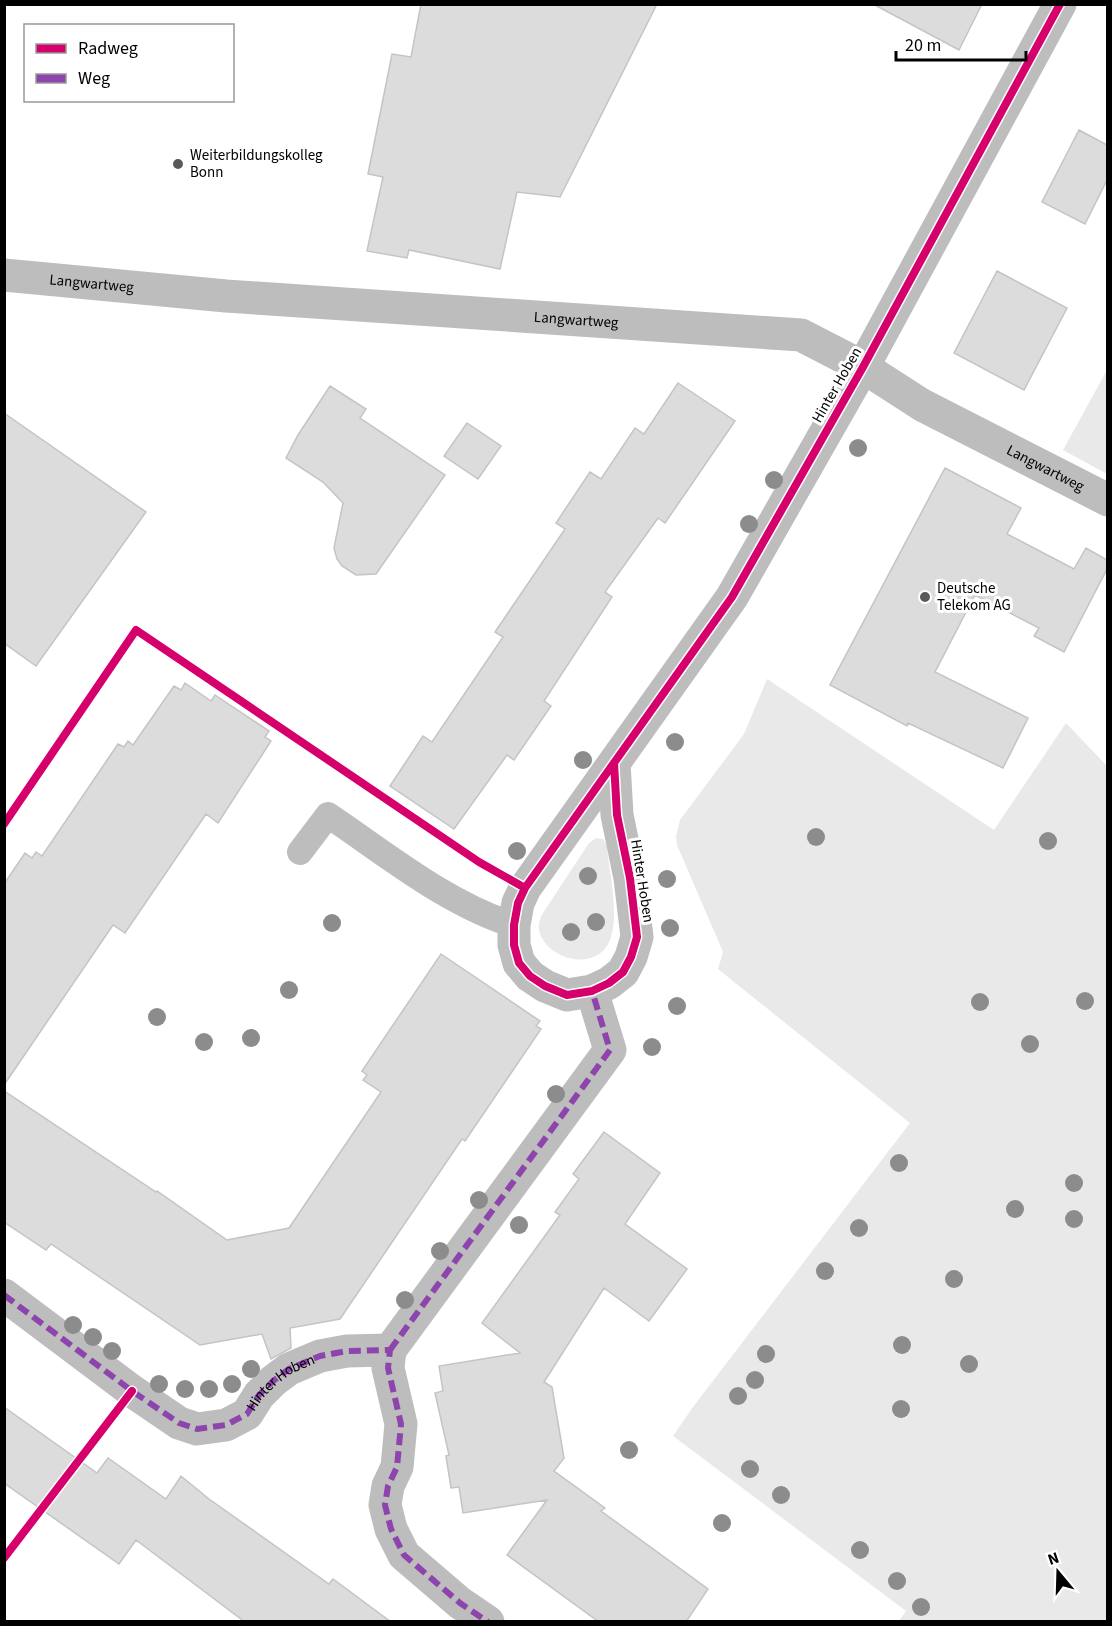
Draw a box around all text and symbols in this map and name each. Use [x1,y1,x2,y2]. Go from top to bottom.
legend [24,24,234,102]
scale bar [896,24,1026,62]
text: 20 m [905,33,941,58]
text: Radweg [78,36,138,61]
text: Weg [78,66,110,91]
place label: Weiterbildungskolleg Bonn [190,145,323,183]
marker: Weiterbildungskolleg Bonn [171,157,185,171]
street label: Langwartweg [48,269,135,298]
street label: Langwartweg [533,306,620,333]
street label: Hinter Hoben [807,343,867,427]
street label: Langwartweg [1003,439,1088,497]
place label: Deutsche Telekom AG [937,578,1011,616]
marker: Deutsche Telekom AG [918,590,932,604]
street label: Hinter Hoben [625,838,659,924]
street label: Hinter Hoben [241,1349,318,1415]
north arrow [1028,1542,1088,1602]
text: N [1045,1547,1062,1571]

